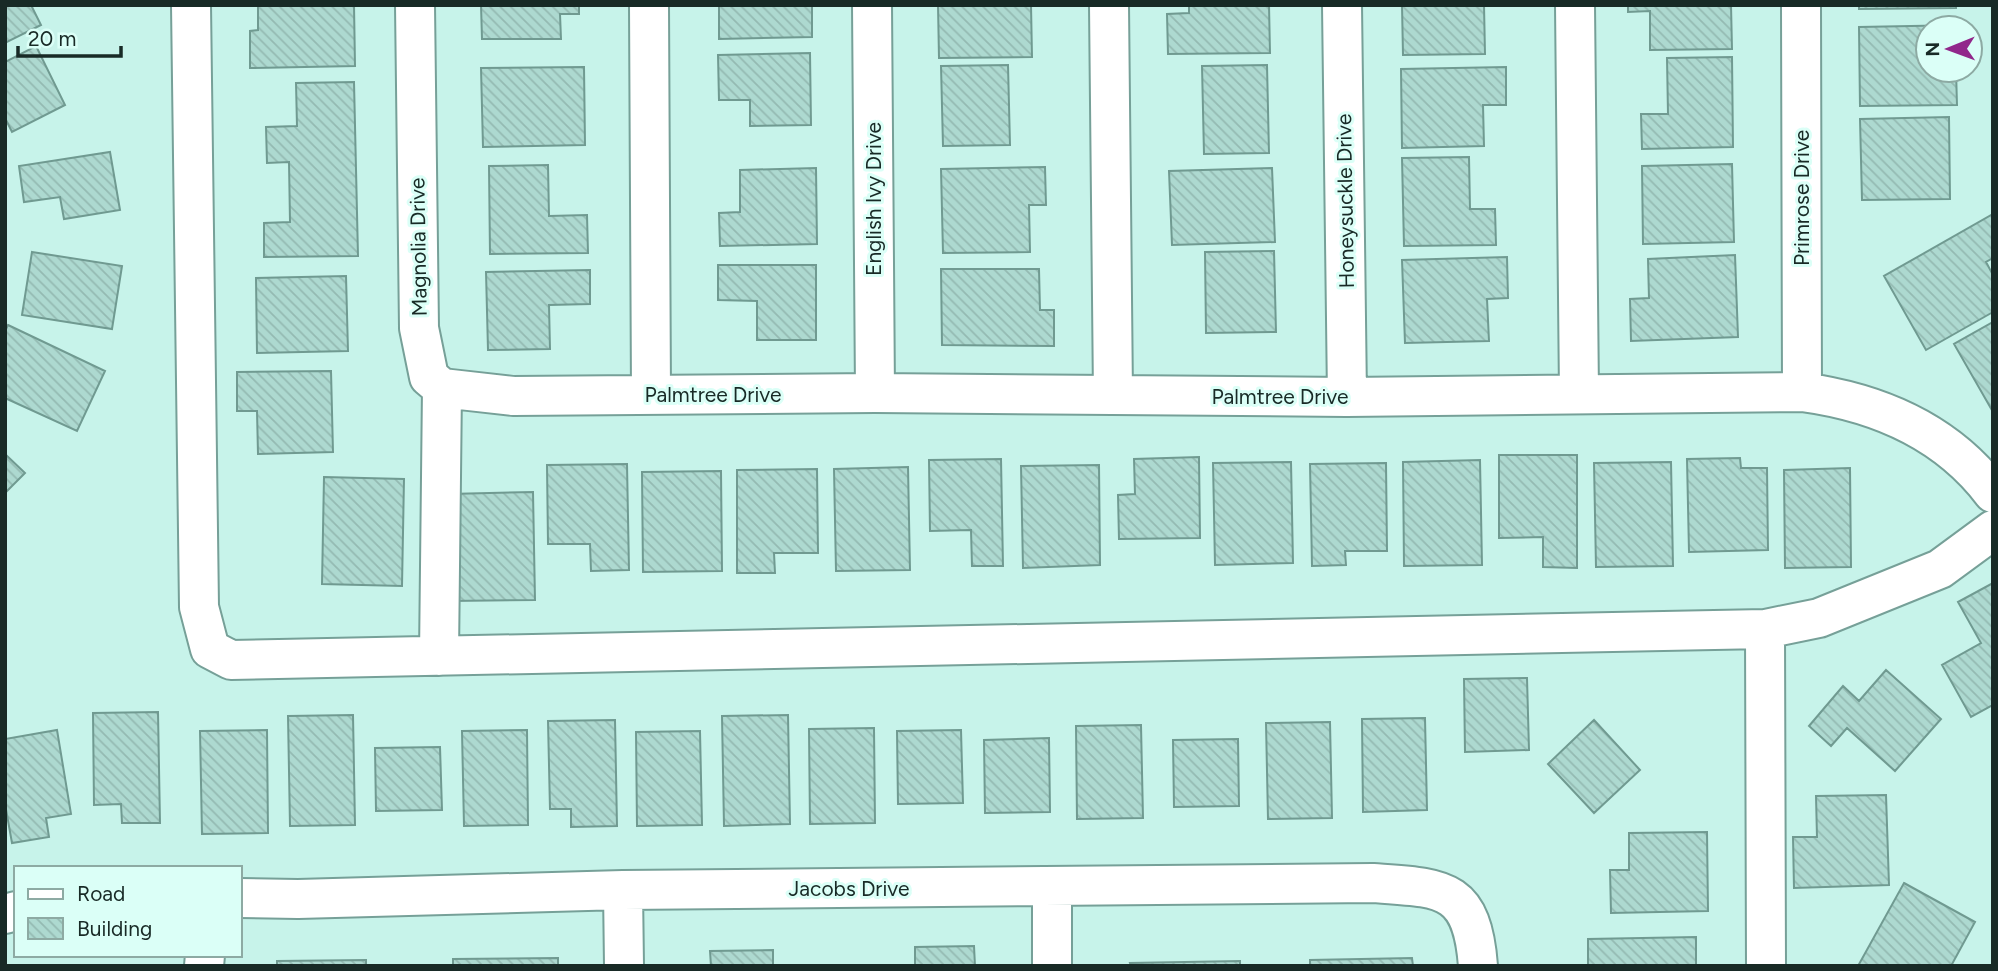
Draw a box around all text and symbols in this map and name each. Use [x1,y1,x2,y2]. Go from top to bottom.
scale bar [18,14,121,58]
north arrow [1914,14,1984,84]
text: 20 m [28,26,76,51]
text: N [1921,42,1944,57]
street label: Honeysuckle Drive [1331,113,1359,289]
street label: English Ivy Drive [861,122,886,276]
street label: Primrose Drive [1789,130,1814,266]
street label: Magnolia Drive [404,177,432,317]
street label: Palmtree Drive [645,382,781,407]
street label: Palmtree Drive [1212,384,1348,409]
legend [14,866,242,957]
street label: Jacobs Drive [789,876,909,901]
text: Road [77,881,125,906]
text: Building [77,916,152,941]

